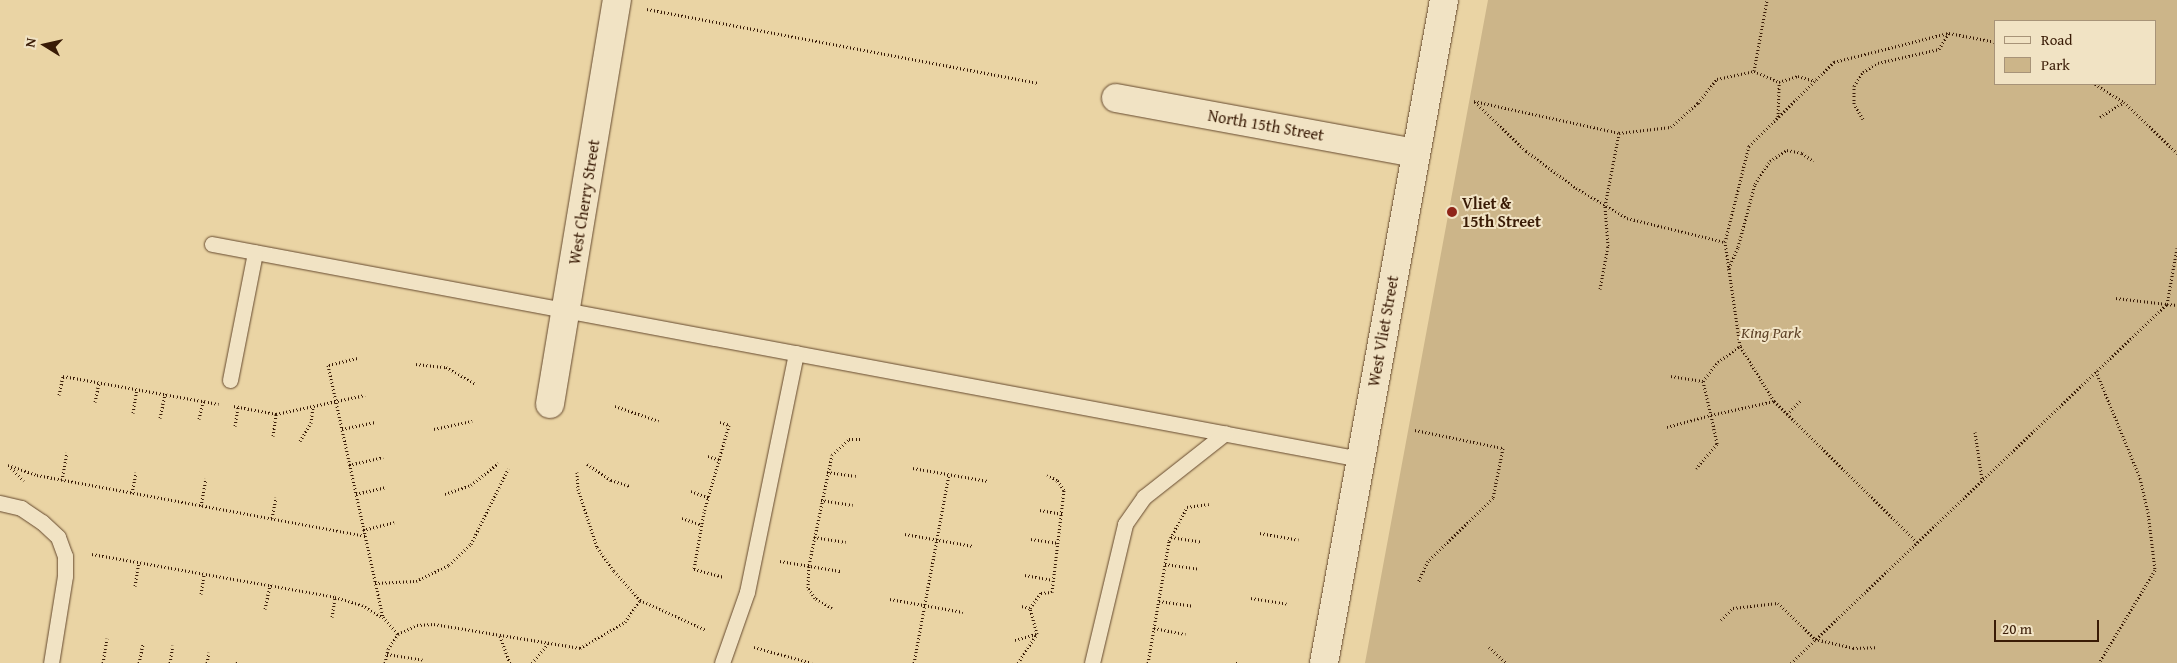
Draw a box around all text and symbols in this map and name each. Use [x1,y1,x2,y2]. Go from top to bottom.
north arrow [20,20,70,70]
legend [1994,20,2157,85]
text: Road [2041,29,2072,50]
text: N [20,36,41,49]
text: Park [2041,54,2070,75]
street label: North 15th Street [1207,105,1325,145]
street label: West Cherry Street [565,138,603,266]
place label: Vliet & 15th Street [1462,193,1541,231]
marker: Vliet & 15th Street [1446,206,1458,218]
street label: West Vliet Street [1364,274,1402,388]
park label: King Park [1741,322,1801,342]
scale bar [1997,610,2102,642]
text: 20 m [2002,618,2032,639]

